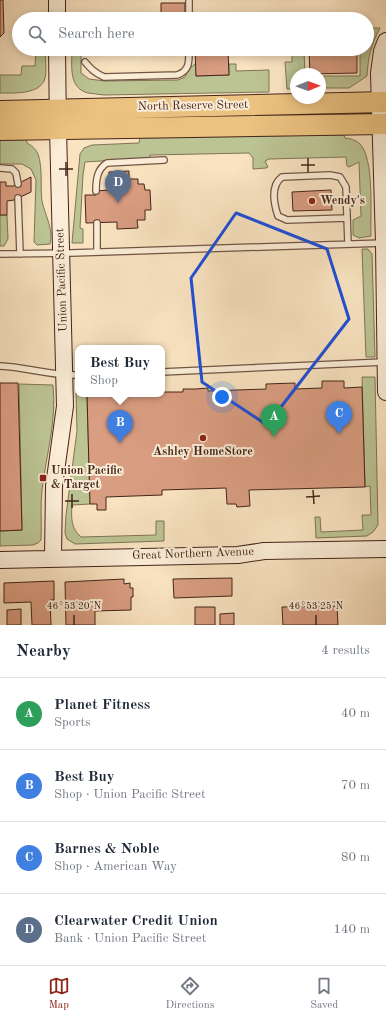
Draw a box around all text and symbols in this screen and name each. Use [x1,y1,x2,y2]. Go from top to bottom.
search box [12,12,374,56]
icon: search [26,23,48,45]
text: Search here [58,27,135,42]
north arrow [290,68,326,104]
street label: North Reserve Street [138,99,248,113]
pin: D [105,170,131,203]
place label: Wendy's [320,195,365,207]
marker: Wendy's [307,196,317,206]
street label: Union Pacific Street [54,228,70,332]
popup [75,345,165,397]
text: Best Buy [90,356,150,371]
text: Shop [90,374,118,387]
your location [212,387,232,407]
pin: C [326,401,352,434]
pin: A [261,404,287,437]
pin: B [107,410,133,443]
marker: Ashley HomeStore [198,433,208,443]
place label: Ashley HomeStore [153,446,253,458]
place label: Union Pacific & Target [51,465,123,491]
marker: Union Pacific & Target [38,473,48,483]
street label: Great Northern Avenue [132,546,255,562]
text: 46°53'20"N [47,601,102,611]
text: 46°53'25"N [289,601,344,611]
text: Nearby [16,643,71,660]
text: 4 results [321,644,370,657]
text: Planet Fitness [54,698,150,713]
text: A [24,707,34,720]
text: 40 m [341,707,370,720]
text: Sports [54,716,91,729]
text: Best Buy [54,770,115,785]
text: B [24,779,34,792]
text: 70 m [341,779,370,792]
text: Shop · Union Pacific Street [54,788,206,801]
text: Barnes & Noble [54,842,159,857]
text: C [25,851,33,864]
text: 80 m [341,851,370,864]
text: Shop · American Way [54,860,177,873]
text: Clearwater Credit Union [54,914,218,929]
text: D [24,923,34,936]
text: 140 m [333,923,370,936]
text: Bank · Union Pacific Street [54,932,206,945]
tab: Map [48,975,70,1013]
tab: Directions [166,975,214,1013]
tab: Saved [310,975,338,1013]

